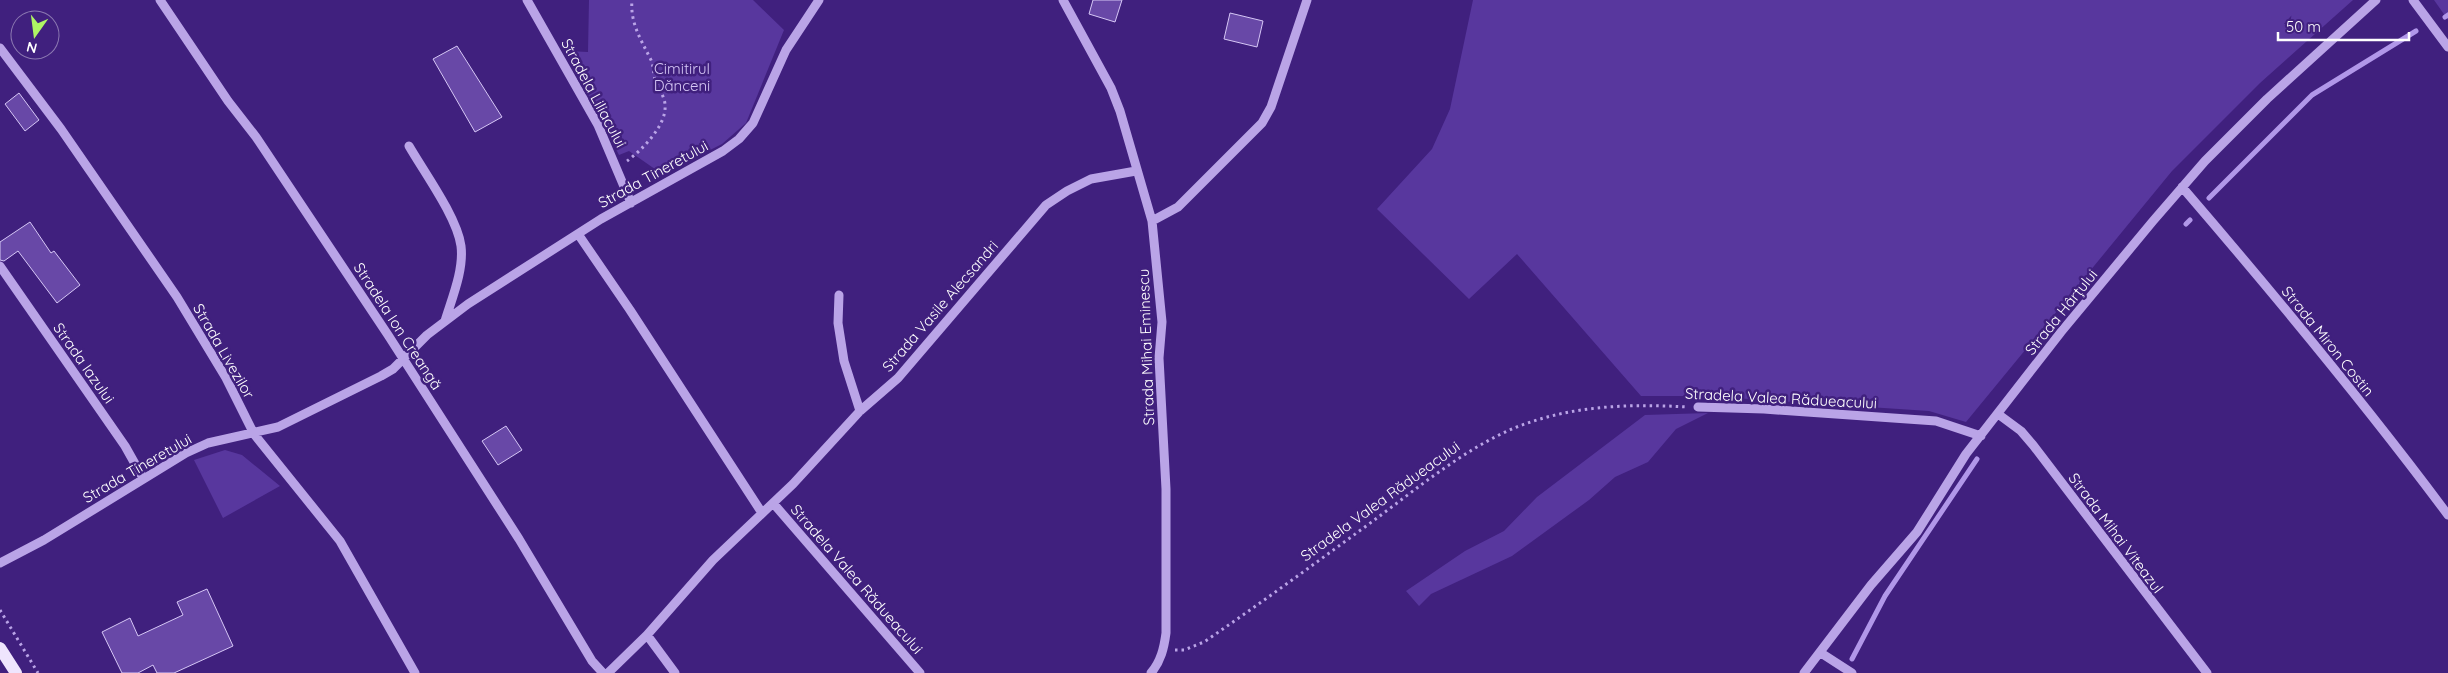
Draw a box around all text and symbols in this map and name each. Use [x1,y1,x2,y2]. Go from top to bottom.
north arrow [10,10,60,60]
scale bar [2278,10,2409,42]
text: 50 m [2286,17,2321,36]
street label: Stradela Liliacului [557,35,631,151]
text: N [25,38,39,58]
park label: Cimitirul Dănceni [654,59,710,95]
street label: Strada Tineretului [595,136,711,212]
street label: Strada Vasile Alecsandri [878,236,1002,376]
street label: Stradela Ion Creangă [350,259,446,393]
street label: Strada Hârțului [2021,265,2101,359]
street label: Strada Mihai Eminescu [1134,268,1158,426]
street label: Strada Miron Costin [2278,282,2378,400]
street label: Strada Livezilor [189,300,259,402]
street label: Strada Iazului [49,319,119,407]
street label: Stradela Valea Rădueacului [1684,383,1878,413]
street label: Strada Tineretului [79,429,195,507]
street label: Stradela Valea Rădueacului [1297,437,1463,565]
street label: Strada Mihai Viteazul [2064,469,2168,597]
street label: Stradela Valea Rădueacului [787,500,927,658]

